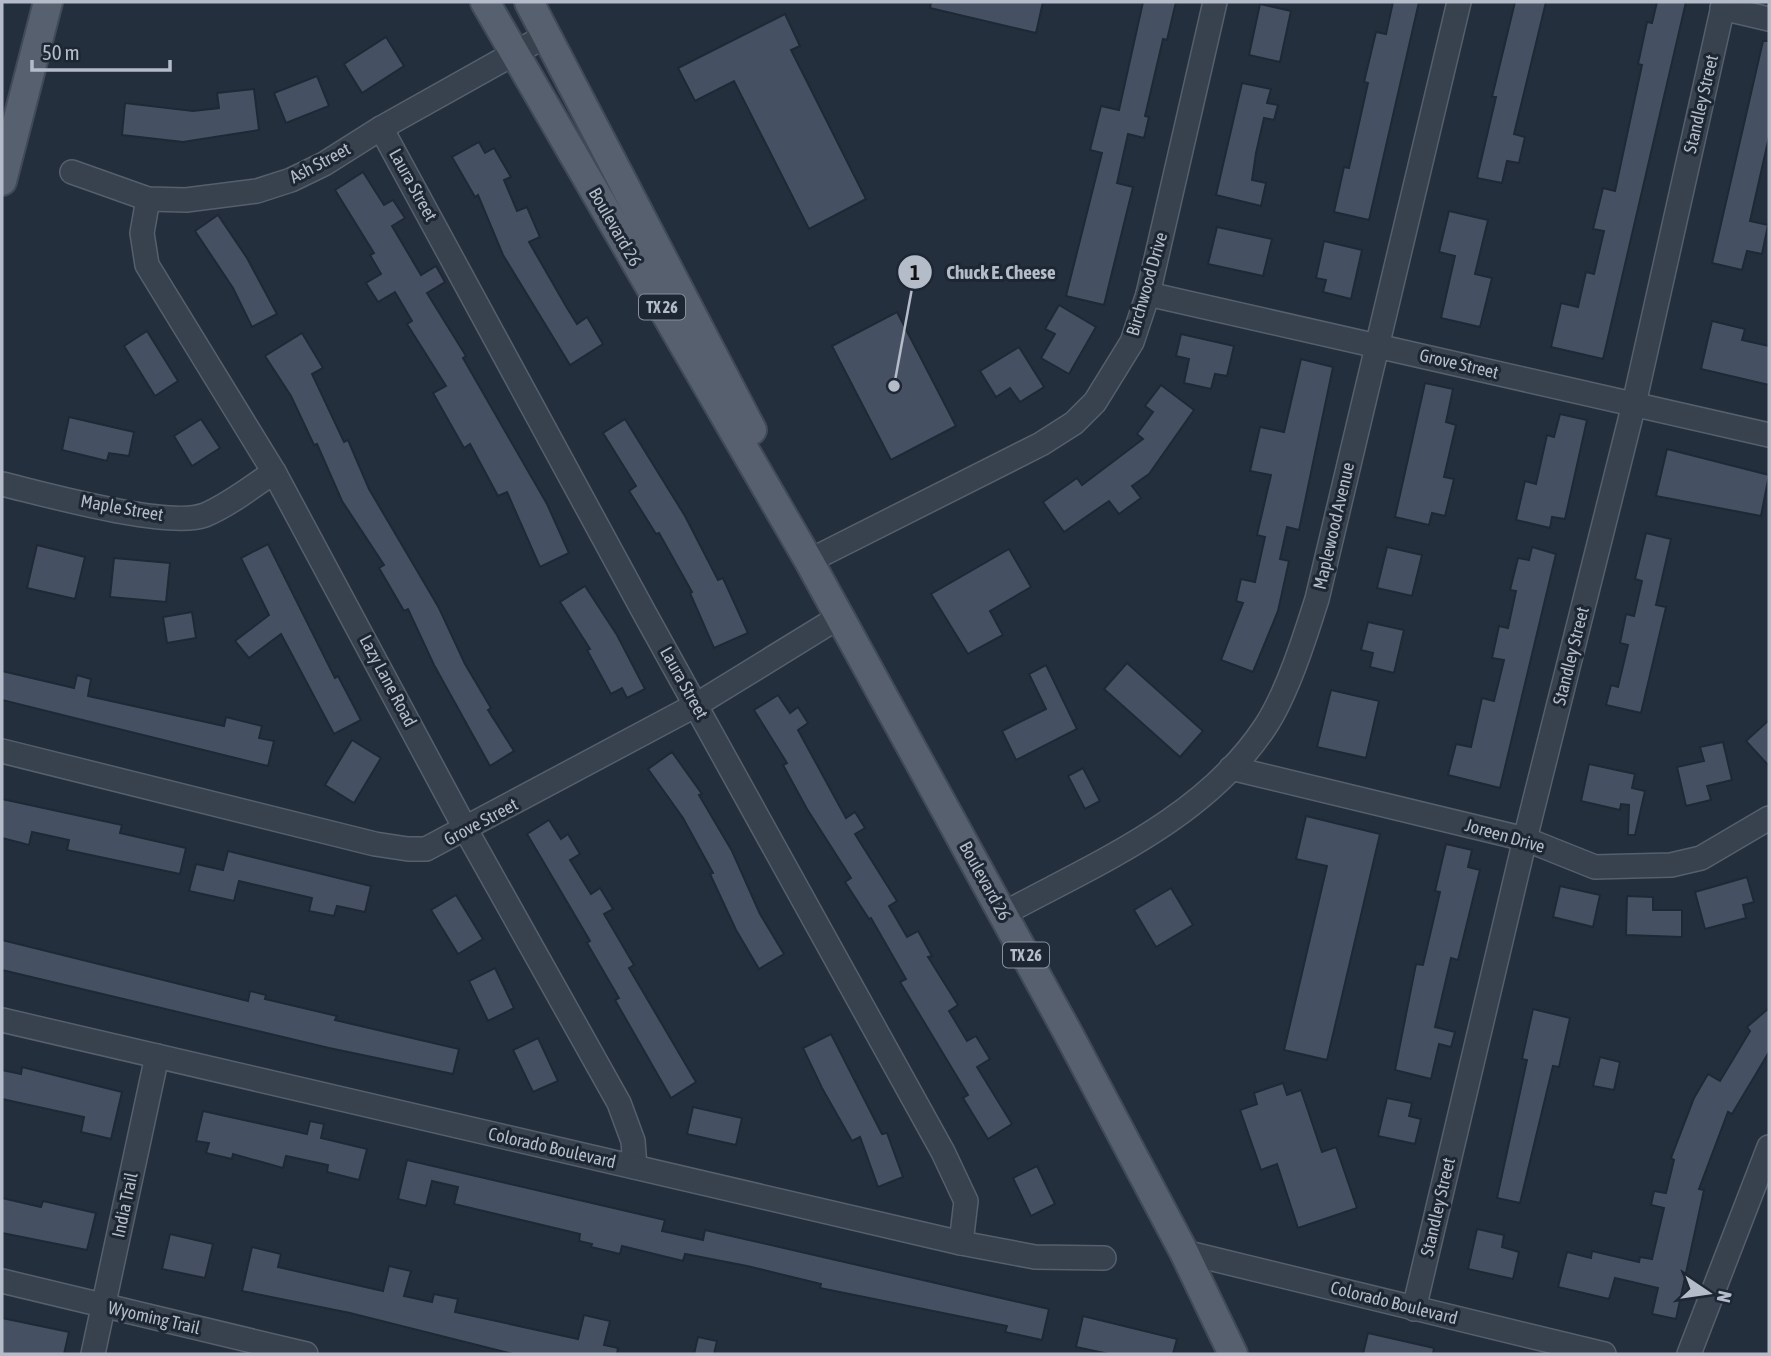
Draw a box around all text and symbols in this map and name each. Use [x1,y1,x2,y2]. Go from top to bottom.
scale bar [32,28,170,72]
text: 50 m [42,40,80,64]
street label: Standley Street [1679,53,1722,155]
street label: Ash Street [286,138,354,187]
street label: Laura Street [385,145,442,225]
street label: Boulevard 26 [585,184,646,270]
street label: Birchwood Drive [1122,230,1171,338]
callout: Chuck E. Cheese [897,252,1070,292]
text: 1 [910,260,920,284]
text: Chuck E. Cheese [946,261,1056,283]
road number: TX 26 [639,294,685,320]
street label: Grove Street [1418,344,1501,383]
street label: Maplewood Avenue [1309,460,1358,592]
street label: Maple Street [79,490,165,525]
street label: Standley Street [1548,605,1593,707]
street label: Lazy Lane Road [356,631,421,730]
street label: Laura Street [656,643,713,723]
street label: Grove Street [440,793,521,850]
street label: Joreen Drive [1463,814,1547,857]
street label: Boulevard 26 [955,838,1016,924]
road number: TX 26 [1003,942,1049,967]
street label: Colorado Boulevard [486,1123,618,1172]
street label: Standley Street [1416,1156,1459,1258]
street label: India Trail [107,1170,142,1239]
north arrow [1673,1258,1743,1328]
street label: Colorado Boulevard [1328,1277,1460,1328]
text: N [1713,1289,1737,1305]
street label: Wyoming Trail [106,1297,202,1338]

